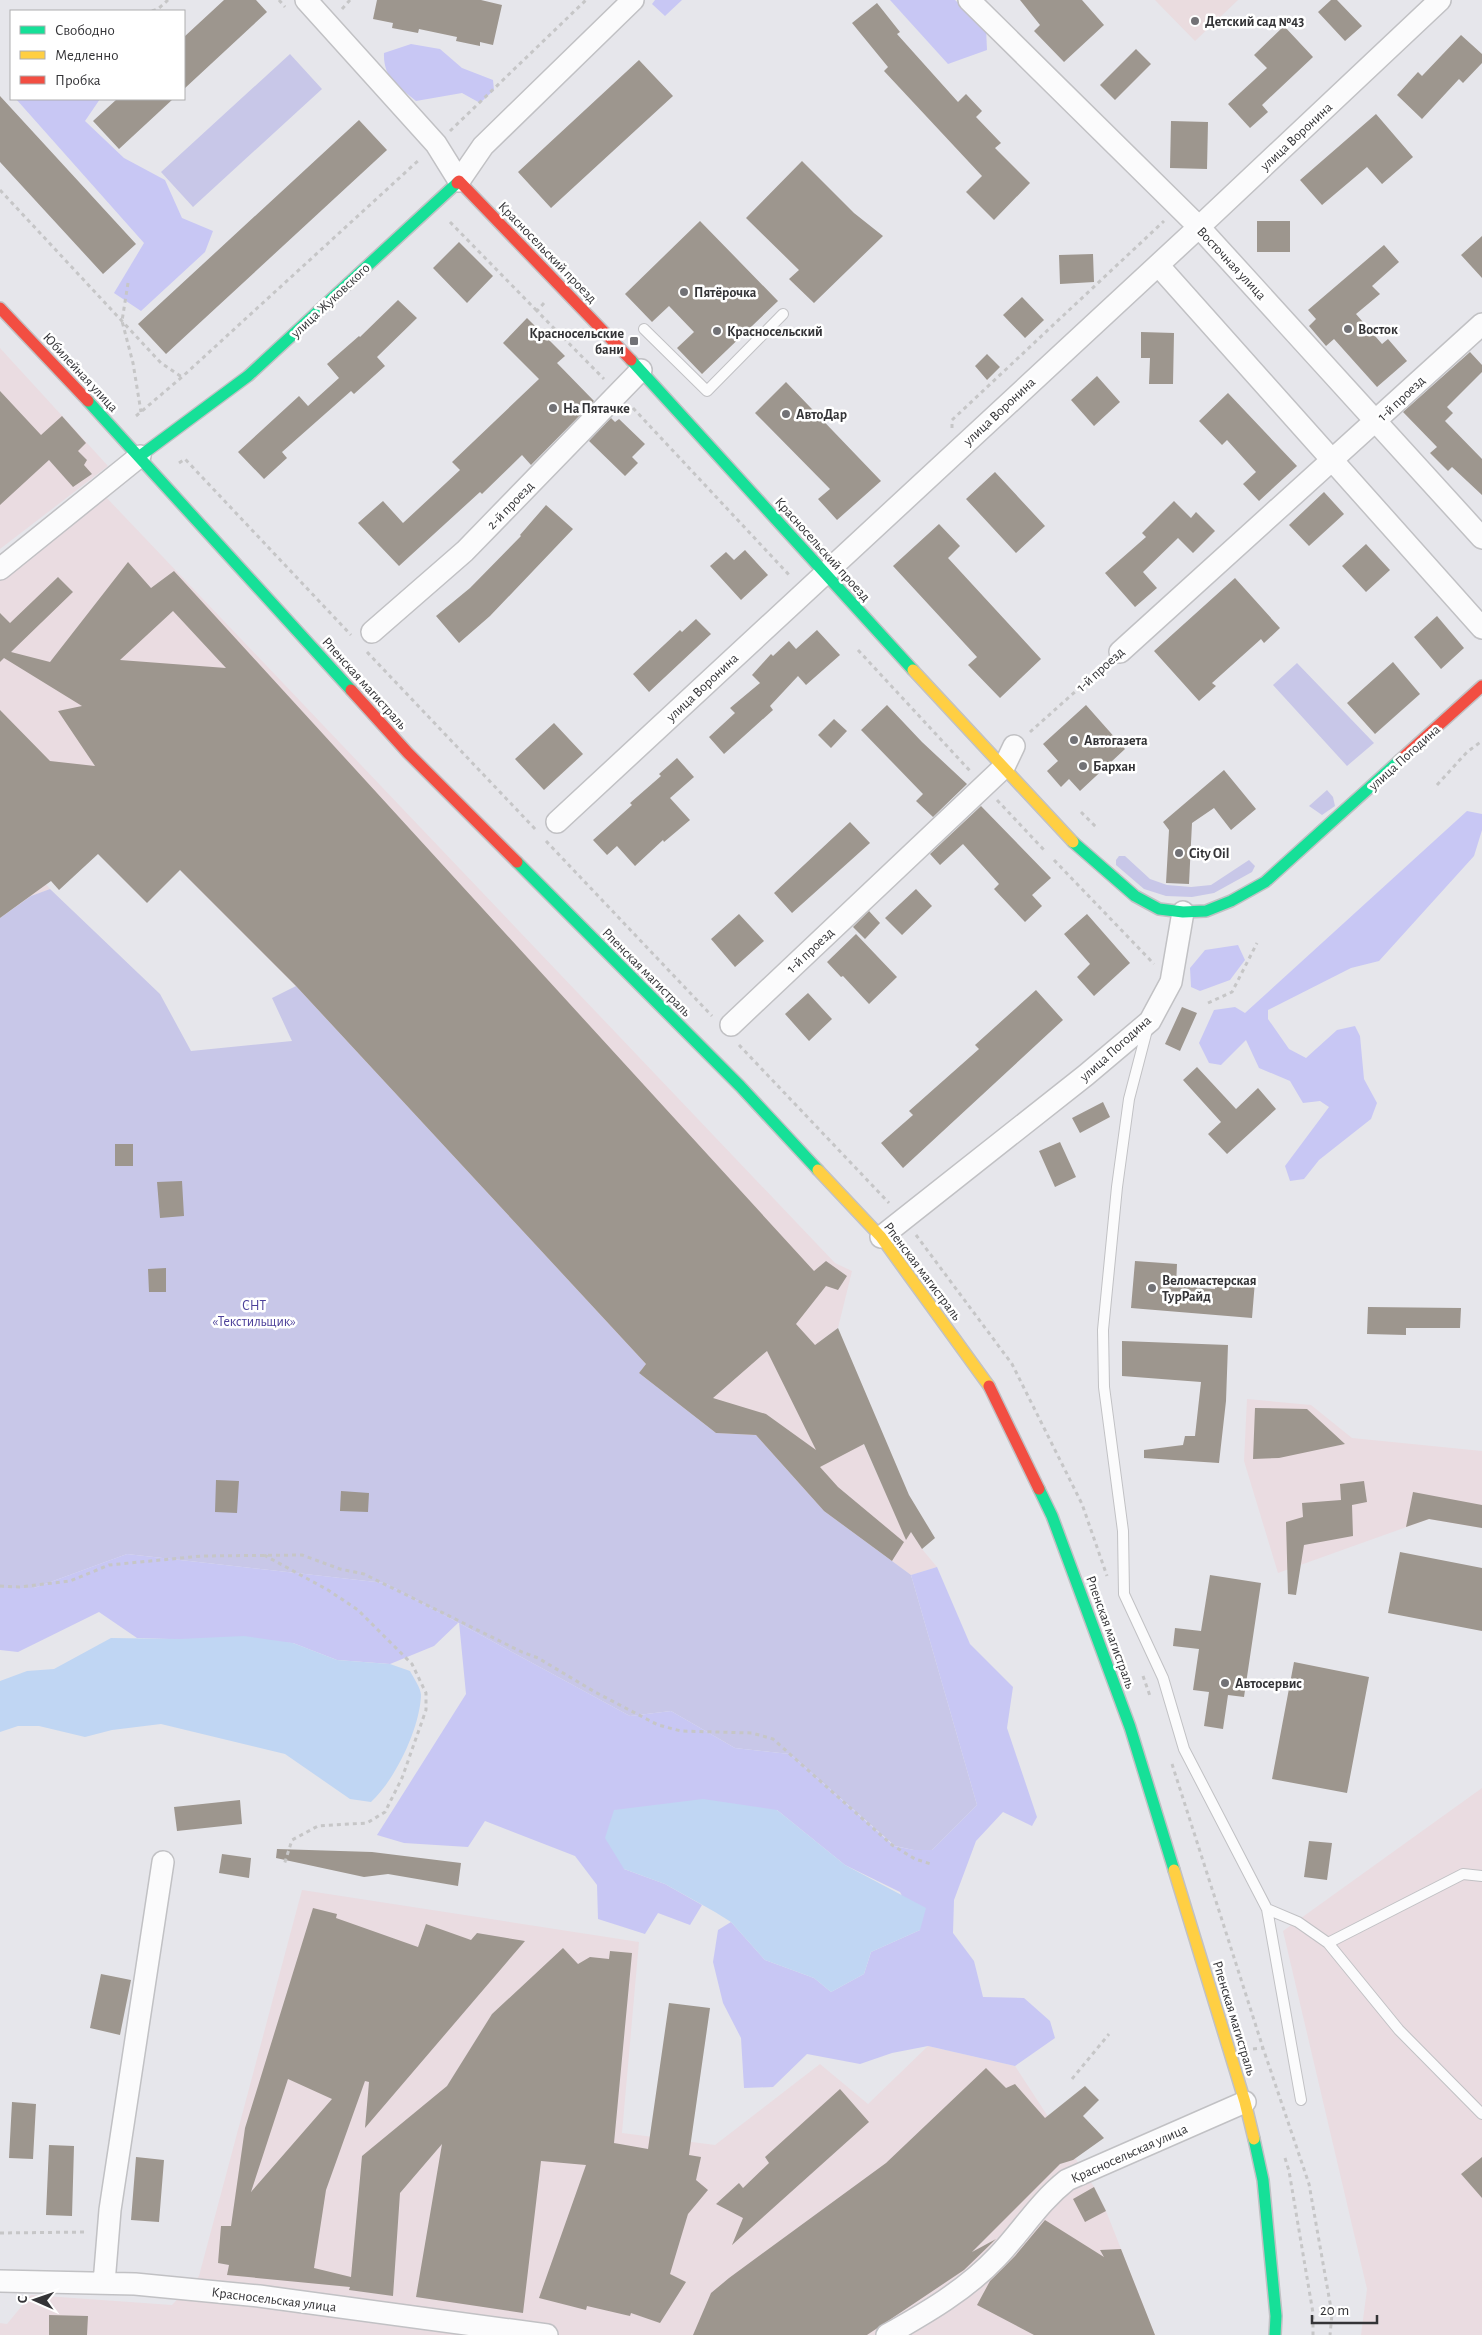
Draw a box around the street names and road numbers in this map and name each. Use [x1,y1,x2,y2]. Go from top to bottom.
street label: улица Воронина [1257,100,1336,174]
street label: Красносельский проезд [495,199,599,306]
street label: Восточная улица [1194,224,1269,303]
street label: улица Жуковского [288,261,373,341]
street label: Юбилейная улица [40,330,121,415]
street label: 1-й проезд [1375,373,1428,424]
street label: улица Воронина [960,375,1039,449]
street label: 2-й проезд [485,479,537,532]
street label: Красносельский проезд [772,495,873,604]
street label: Рпенская магистраль [319,635,409,733]
street label: 1-й проезд [1074,645,1127,695]
street label: улица Воронина [663,651,742,725]
street label: улица Погодина [1366,722,1443,794]
street label: 1-й проезд [784,925,837,976]
street label: Рпенская магистраль [599,926,693,1020]
street label: улица Погодина [1077,1013,1154,1085]
street label: Рпенская магистраль [881,1220,964,1323]
street label: Рпенская магистраль [1083,1574,1137,1691]
street label: Рпенская магистраль [1210,1959,1258,2077]
street label: Красносельская улица [1069,2122,1190,2186]
street label: Красносельская улица [211,2285,338,2315]

